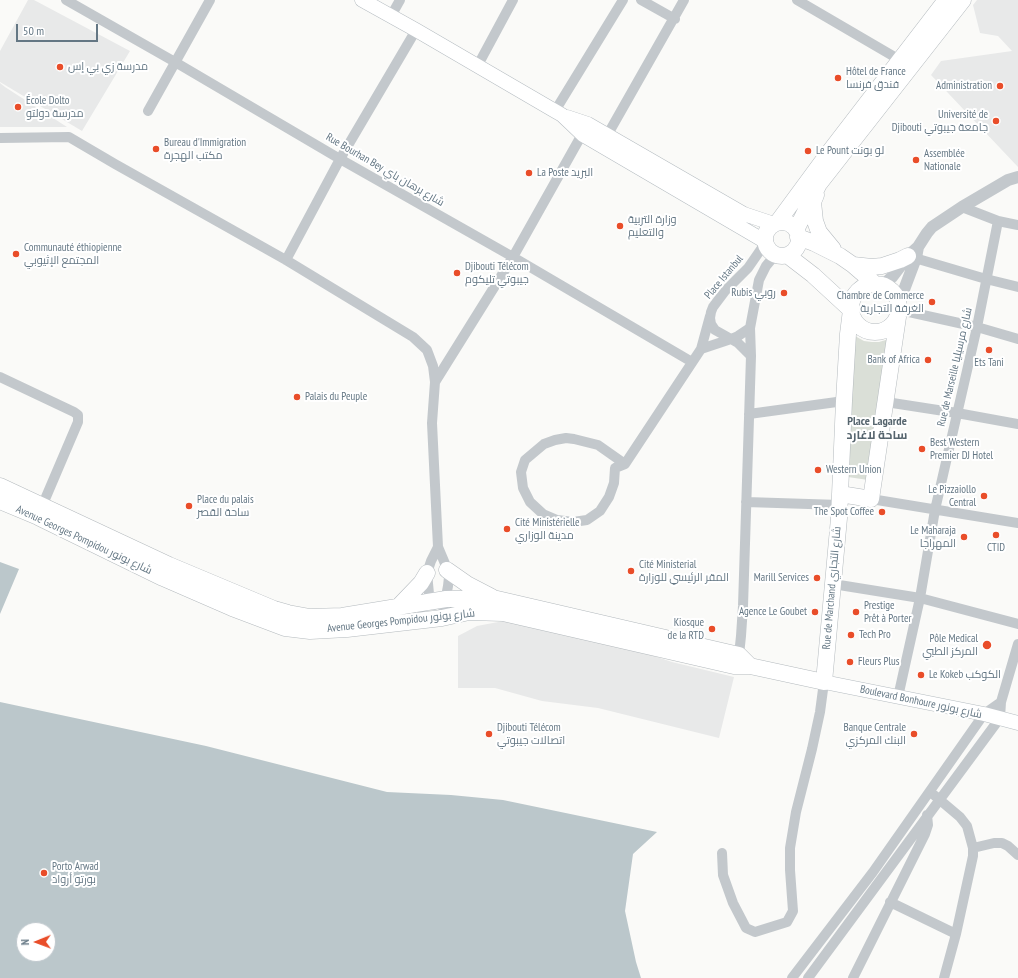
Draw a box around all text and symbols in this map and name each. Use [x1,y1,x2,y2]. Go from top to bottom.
scale bar [18,16,100,42]
text: 50 m [23,23,44,38]
place label: مدرسة زي بي إس [68,60,148,74]
marker: مدرسة زي بي إس [55,62,65,72]
place label: Hôtel de France فندق فرنسا [846,65,906,91]
marker: Hôtel de France فندق فرنسا [833,73,843,83]
place label: Administration [936,79,992,93]
marker: Administration [995,81,1005,91]
place label: École Dolto مدرسة دولتو [26,94,84,120]
marker: École Dolto مدرسة دولتو [13,102,23,112]
place label: Université de Djibouti جامعة جيبوتي [892,108,988,134]
marker: Université de Djibouti جامعة جيبوتي [991,116,1001,126]
street label: Rue Bourhan Bey شارع برهان باي [323,131,447,209]
place label: Bureau d'Immigration مكتب الهجرة [164,136,246,162]
marker: Bureau d'Immigration مكتب الهجرة [151,144,161,154]
place label: Le Pount لو بونت [816,144,884,158]
marker: Le Pount لو بونت [803,146,813,156]
place label: Assemblée Nationale [924,147,965,173]
marker: Assemblée Nationale [911,155,921,165]
place label: La Poste البريد [537,166,593,180]
marker: La Poste البريد [524,168,534,178]
place label: وزارة التربية والتعليم [628,213,677,239]
marker: وزارة التربية والتعليم [615,221,625,231]
place label: Communauté éthiopienne المجتمع الإثيوبي [24,241,122,267]
marker: Communauté éthiopienne المجتمع الإثيوبي [11,249,21,259]
street label: Place Istanbul [702,252,746,302]
place label: Djibouti Télécom جيبوتي تليكوم [465,260,529,286]
marker: Djibouti Télécom جيبوتي تليكوم [452,268,462,278]
place label: Rubis روبي [731,286,776,300]
marker: Rubis روبي [779,288,789,298]
place label: Chambre de Commerce الغرفة التجارية [837,289,924,315]
marker: Chambre de Commerce الغرفة التجارية [927,297,937,307]
street label: Rue de Marseille شارع مرسيليا [935,306,975,428]
marker: Ets Tani [984,345,994,355]
place label: Bank of Africa [867,353,920,367]
marker: Bank of Africa [923,355,933,365]
place label: Ets Tani [974,356,1004,370]
place label: Palais du Peuple [305,390,367,404]
marker: Palais du Peuple [292,392,302,402]
district label: Place Lagarde ساحة لاغارد [847,415,907,443]
place label: Best Western Premier DJ Hotel [930,436,993,462]
marker: Best Western Premier DJ Hotel [917,444,927,454]
place label: Western Union [826,463,881,477]
marker: Western Union [813,465,823,475]
place label: Le Pizzaiollo Central [928,483,976,509]
marker: Le Pizzaiollo Central [979,491,989,501]
place label: Place du palais ساحة القصر [197,493,254,519]
marker: Place du palais ساحة القصر [184,501,194,511]
street label: Avenue Georges Pompidou شارع بونور [14,503,154,577]
place label: The Spot Coffee [814,505,874,519]
marker: The Spot Coffee [877,507,887,517]
place label: Cité Ministérielle مدينة الوزاري [515,516,580,542]
marker: Cité Ministérielle مدينة الوزاري [502,524,512,534]
place label: Le Maharaja المهراجا [910,524,956,550]
street label: Rue de Marchand شارع التجاري [820,526,844,650]
marker: CTID [991,530,1001,540]
marker: Le Maharaja المهراجا [959,532,969,542]
place label: CTID [987,541,1005,555]
place label: Cité Ministerial المقر الرئيسي للوزارة [639,558,729,584]
marker: Cité Ministerial المقر الرئيسي للوزارة [626,566,636,576]
place label: Marill Services [754,571,809,585]
marker: Marill Services [812,573,822,583]
place label: Prestige Prêt à Porter [864,599,911,625]
place label: Agence Le Goubet [739,605,807,619]
street label: Avenue Georges Pompidou شارع بونور [326,607,476,635]
marker: Agence Le Goubet [810,607,820,617]
marker: Prestige Prêt à Porter [851,607,861,617]
place label: Kiosque de la RTD [668,616,704,642]
marker: Kiosque de la RTD [707,624,717,634]
place label: Tech Pro [859,628,891,642]
marker: Tech Pro [846,630,856,640]
place label: Pôle Medical المركز الطبي [922,632,978,658]
marker: Pôle Medical المركز الطبي [981,639,993,651]
place label: Fleurs Plus [858,655,900,669]
marker: Fleurs Plus [845,657,855,667]
place label: Le Kokeb الكوكب [929,668,1001,682]
marker: Le Kokeb الكوكب [916,670,926,680]
street label: Boulevard Bonhoure شارع بونور [859,683,983,721]
place label: Djibouti Télécom اتصالات جيبوتي [497,721,565,747]
place label: Banque Centrale البنك المركزي [844,721,906,747]
marker: Djibouti Télécom اتصالات جيبوتي [484,729,494,739]
marker: Banque Centrale البنك المركزي [909,729,919,739]
place label: Porto Arwad بورتو أرواد [52,860,99,886]
marker: Porto Arwad بورتو أرواد [39,868,49,878]
north arrow [16,922,56,962]
text: N [18,939,32,945]

